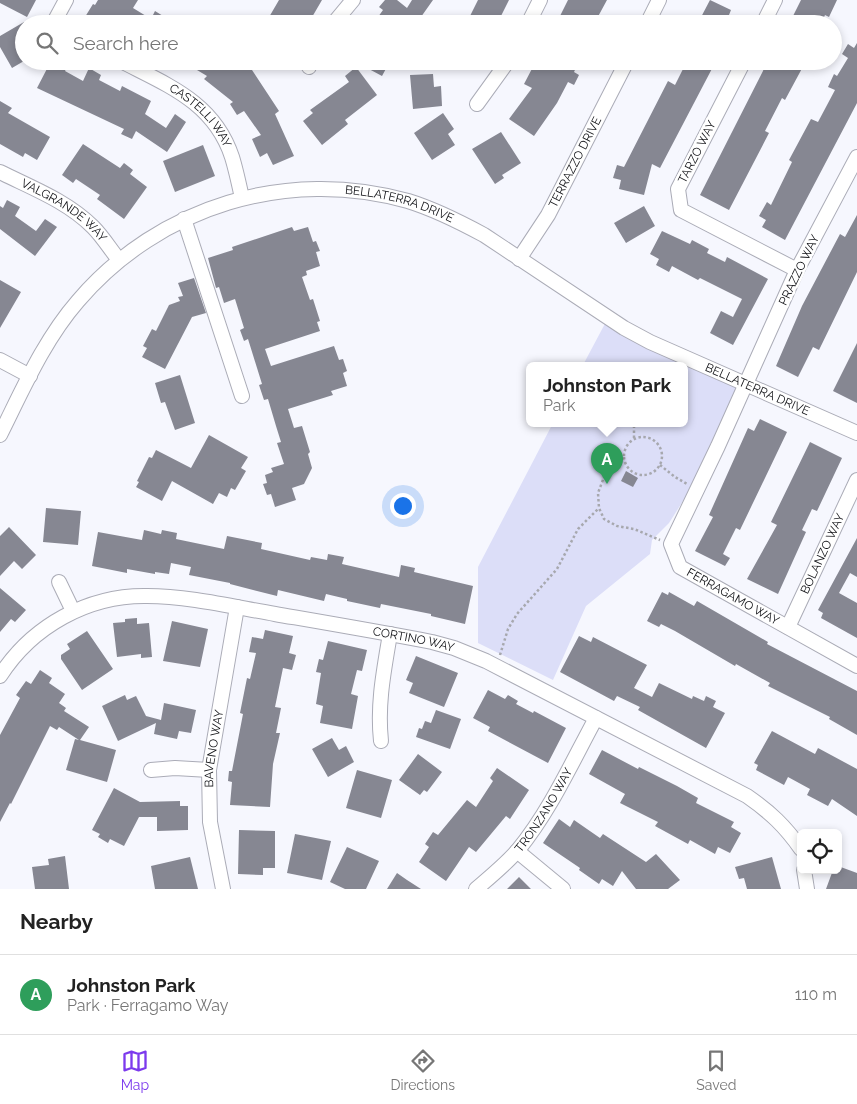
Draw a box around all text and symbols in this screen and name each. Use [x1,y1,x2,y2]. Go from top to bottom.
search box [15,15,842,70]
icon: search [33,29,61,57]
text: Search here [73,32,179,54]
street label: CASTELLI WAY [167,81,234,150]
street label: TERRAZZO DRIVE [546,114,604,210]
street label: TARZO WAY [675,118,719,186]
street label: VALGRANDE WAY [19,176,110,244]
street label: BELLATERRA DRIVE [344,183,456,225]
street label: PRAZZO WAY [776,232,822,308]
street label: BELLATERRA DRIVE [703,360,812,418]
popup [526,362,688,427]
text: Johnston Park [543,374,671,396]
text: Park [543,396,576,415]
pin: A [591,443,623,484]
your location [390,493,416,519]
street label: BOLANZO WAY [798,511,847,596]
street label: FERRAGAMO WAY [684,565,782,628]
street label: CORTINO WAY [372,624,456,655]
street label: BAVENO WAY [202,709,226,788]
street label: TRONZANO WAY [512,765,575,855]
map controls [797,829,842,874]
button: locate [797,829,842,874]
text: Nearby [20,909,93,934]
text: Johnston Park [67,974,195,996]
text: A [31,985,41,1004]
text: 110 m [795,985,837,1004]
text: Park · Ferragamo Way [67,996,228,1015]
tab: Map [121,1047,149,1093]
tab: Directions [390,1047,455,1093]
tab: Saved [696,1047,736,1093]

